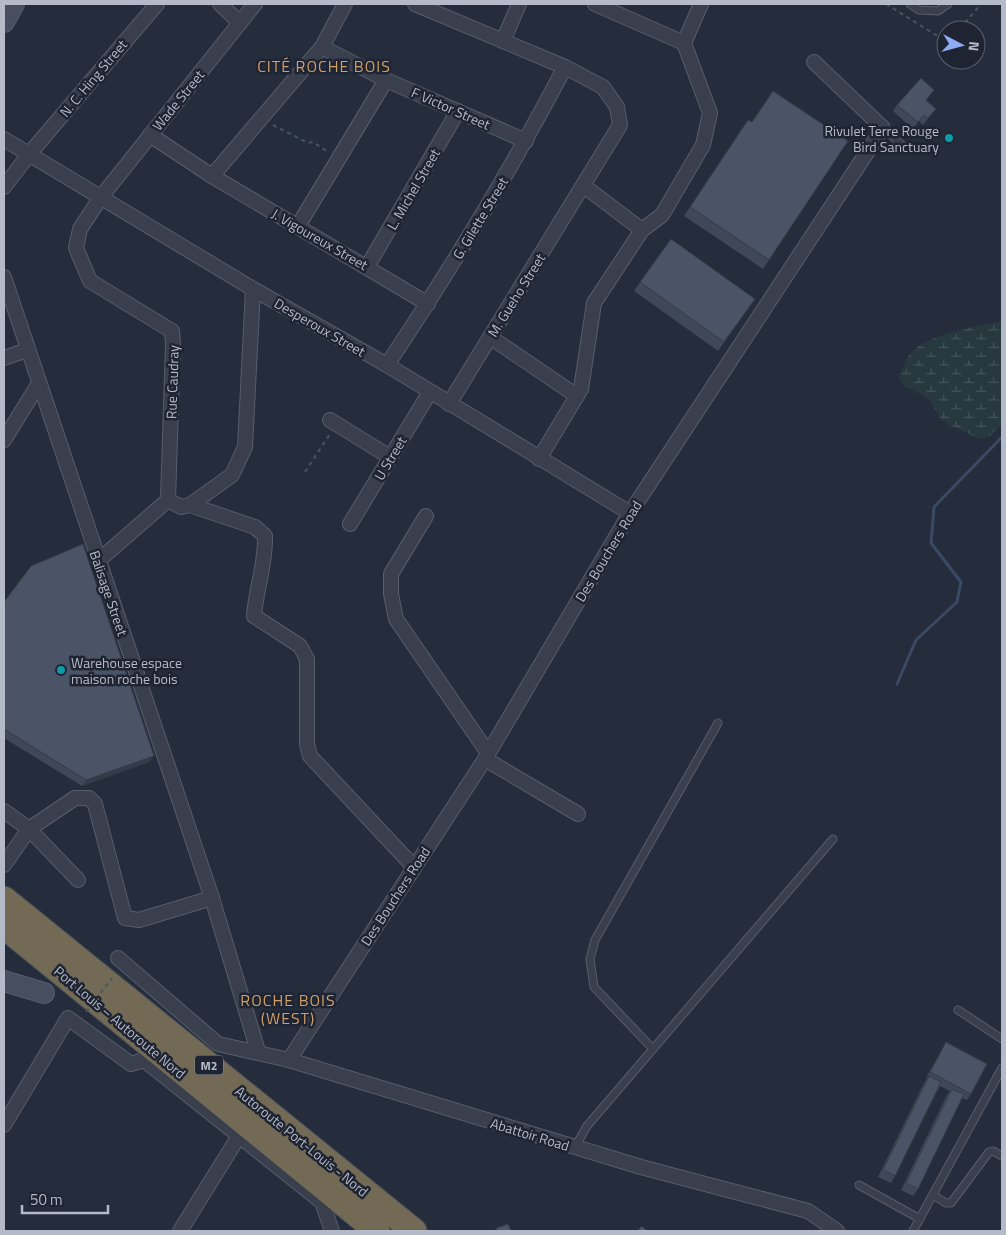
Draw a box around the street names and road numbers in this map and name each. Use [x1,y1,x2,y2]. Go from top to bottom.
street label: N. C. Hing Street [54,35,132,121]
street label: Wade Street [147,65,209,135]
street label: F Victor Street [408,81,494,135]
street label: L. Michel Street [381,144,445,234]
street label: G. Gilette Street [447,173,513,263]
street label: J. Vigoureux Street [268,203,372,275]
street label: M. Gueho Street [482,249,550,341]
street label: Desperoux Street [271,292,370,362]
street label: Rue Caudray [160,344,184,419]
street label: U Street [369,432,411,484]
street label: Des Bouchers Road [569,496,647,606]
street label: Balisage Street [85,548,133,639]
street label: Des Bouchers Road [355,842,435,950]
street label: Port Louis – Autoroute Nord [50,961,190,1083]
road number: M2 [195,1056,223,1074]
street label: Autoroute Port-Louis - Nord [231,1081,373,1201]
street label: Abattoir Road [488,1112,572,1156]

